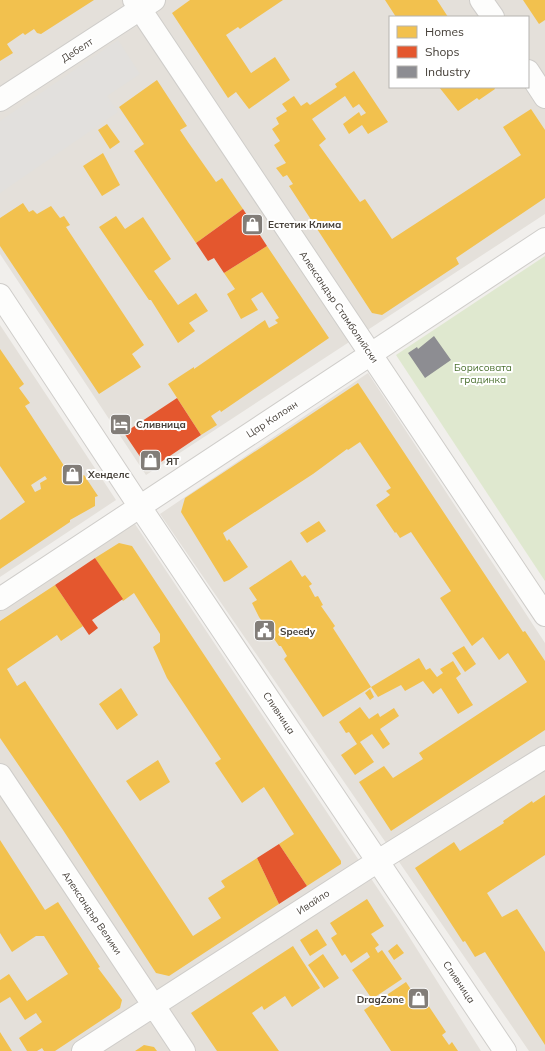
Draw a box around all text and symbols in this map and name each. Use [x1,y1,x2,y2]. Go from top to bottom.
legend [389,16,529,88]
text: Homes [425,24,464,39]
street label: Дебелт [59,35,96,65]
text: Shops [425,44,460,59]
text: Industry [425,64,471,79]
shop icon: Естетик Клима [239,211,265,237]
place label: Естетик Клима [268,218,341,231]
street label: Александър Стамболийски [297,249,381,365]
park label: Борисовата градинка [454,361,512,386]
street label: Цар Калоян [244,398,300,440]
hotel icon: Сливница [108,411,134,437]
place label: Сливница [136,418,186,431]
shop icon: ЯТ [137,448,163,474]
place label: ЯТ [166,455,180,468]
shop icon: Хенделс [59,461,85,487]
place label: Хенделс [87,468,130,481]
public building icon: Speedy [252,618,278,644]
place label: Speedy [280,625,316,638]
street label: Сливница [260,689,298,737]
street label: Александър Велики [59,869,125,957]
street label: Ивайло [294,886,332,917]
street label: Сливница [440,958,478,1006]
shop icon: DragZone [406,986,432,1012]
place label: DragZone [357,993,405,1006]

